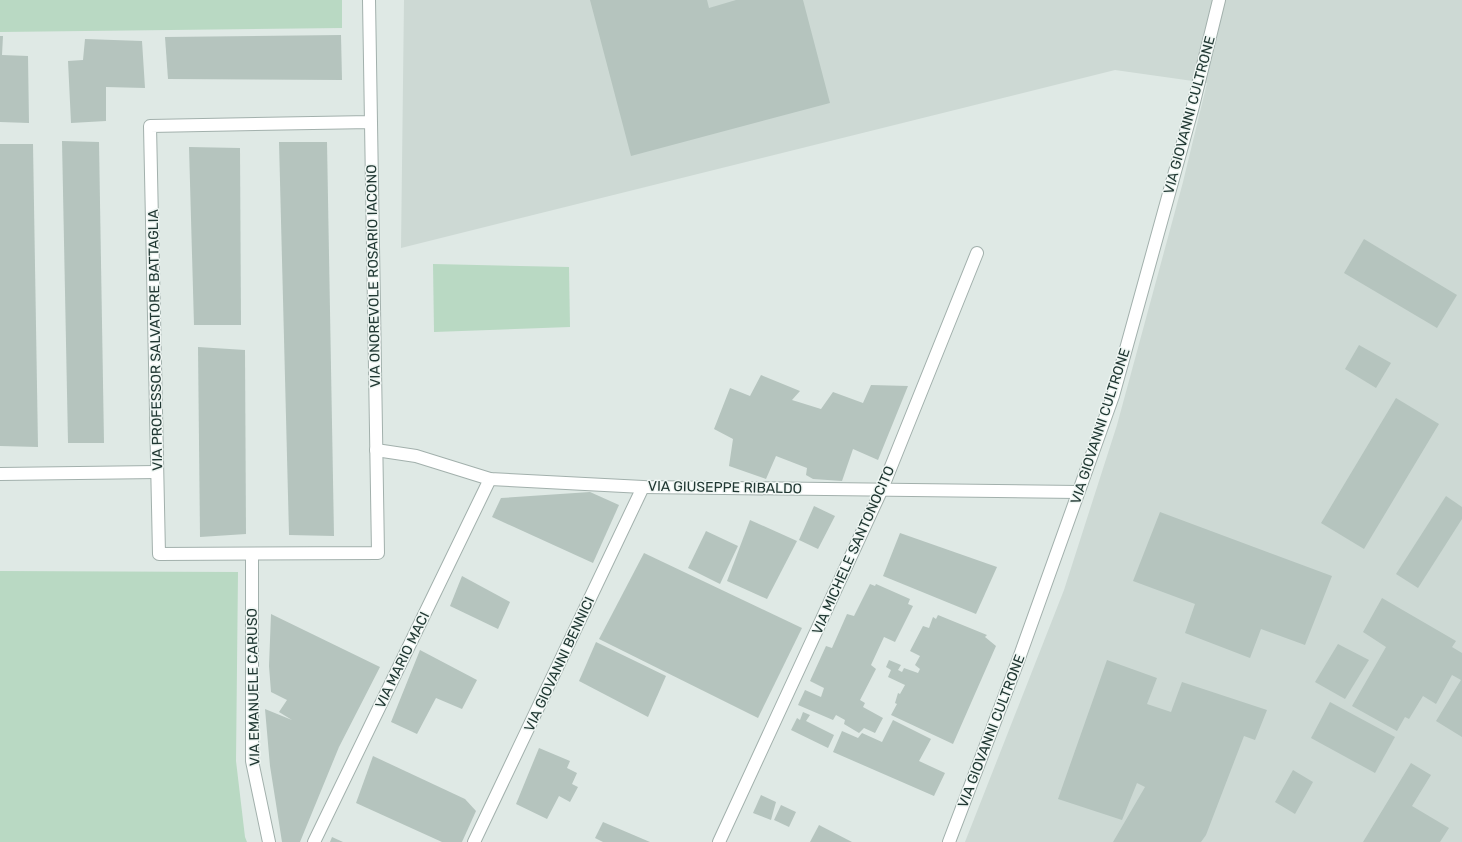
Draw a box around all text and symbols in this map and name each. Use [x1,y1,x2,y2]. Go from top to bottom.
street label: VIA GIOVANNI CULTRONE [1160,34,1219,196]
street label: VIA ONOREVOLE ROSARIO IACONO [363,164,384,388]
street label: VIA PROFESSOR SALVATORE BATTAGLIA [145,208,166,471]
street label: VIA GIOVANNI CULTRONE [1067,346,1134,506]
street label: VIA MICHELE SANTONOCITO [809,463,898,637]
street label: VIA GIUSEPPE RIBALDO [648,478,802,497]
street label: VIA GIOVANNI BENNICI [521,594,598,734]
street label: VIA EMANUELE CARUSO [244,608,263,766]
street label: VIA MARIO MACI [372,609,433,711]
street label: VIA GIOVANNI CULTRONE [954,652,1029,810]

